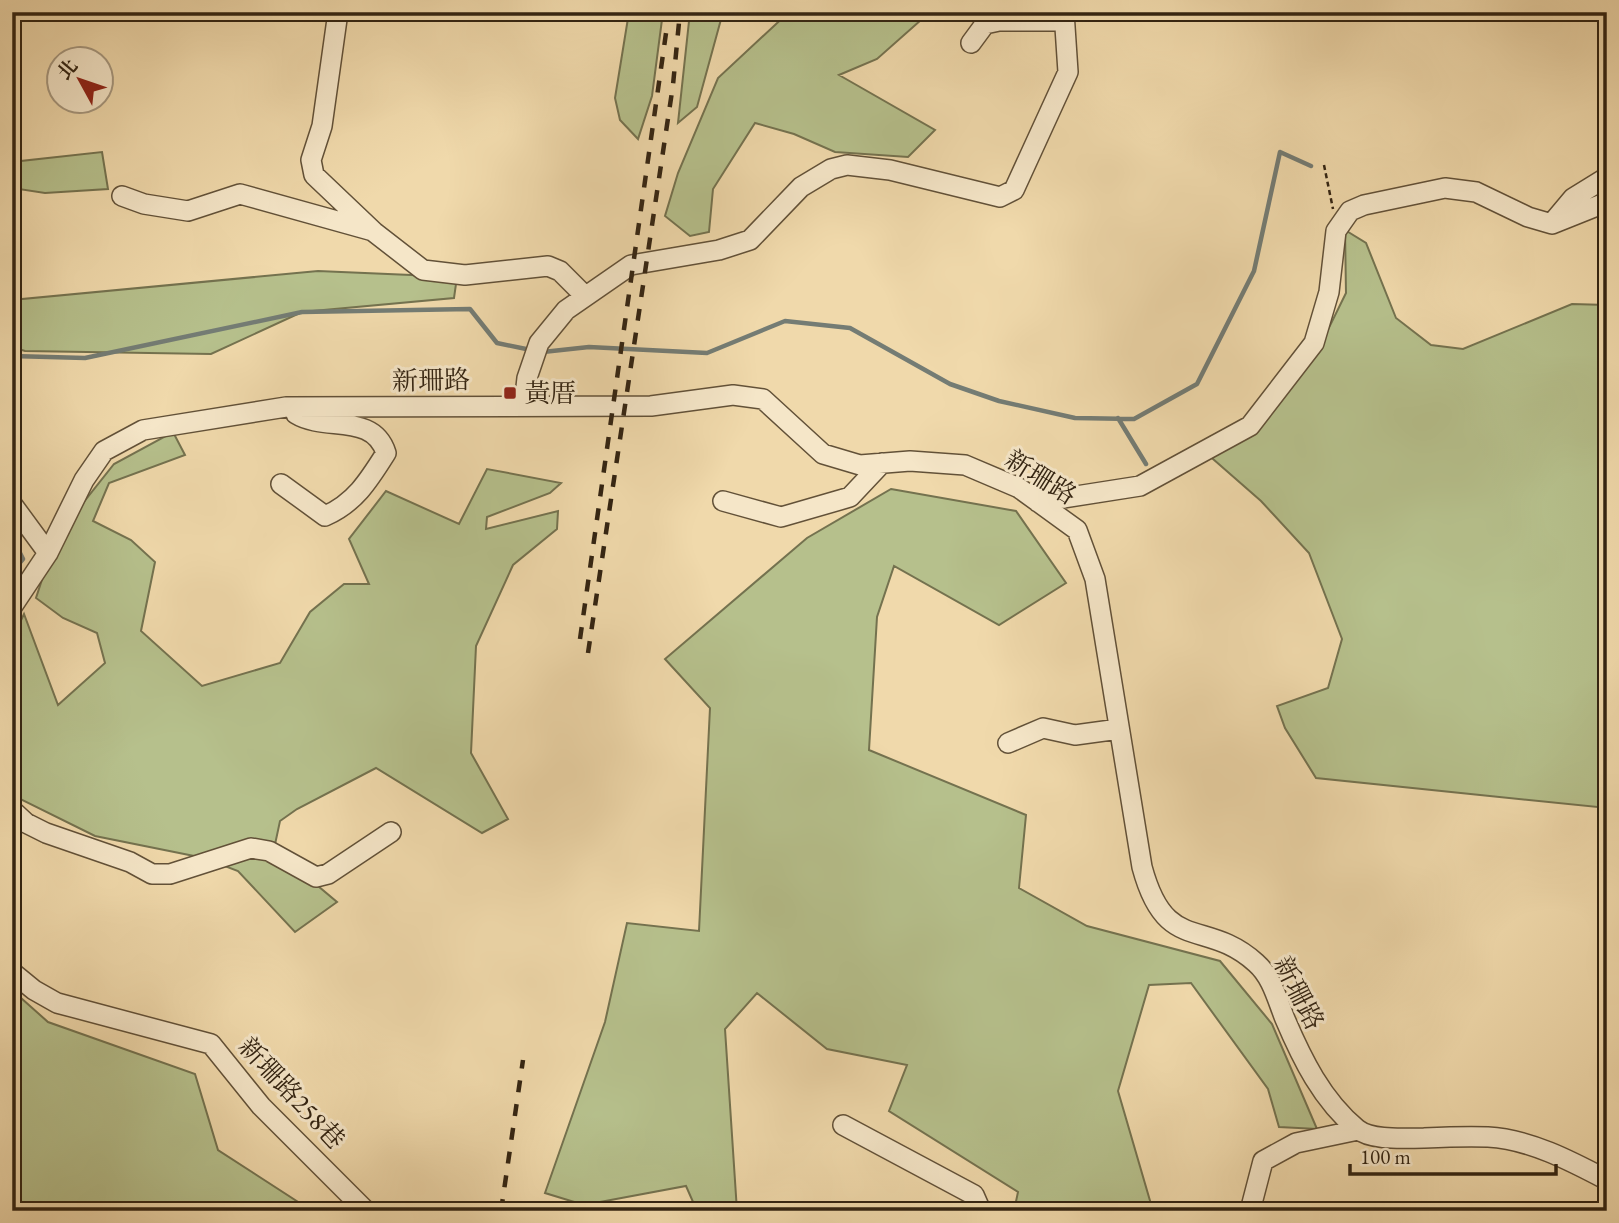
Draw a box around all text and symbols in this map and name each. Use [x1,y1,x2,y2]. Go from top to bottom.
north arrow [46,46,116,116]
text: 北 [52,54,83,85]
street label: 新珊路 [392,362,470,398]
place label: 黃厝 [524,376,576,410]
marker: 黃厝 [502,385,518,401]
street label: 新珊路 [999,442,1083,512]
street label: 新珊路 [1266,951,1332,1035]
street label: 新珊路258巷 [231,1030,353,1156]
scale bar [1350,1132,1556,1176]
text: 100 m [1360,1143,1411,1170]

